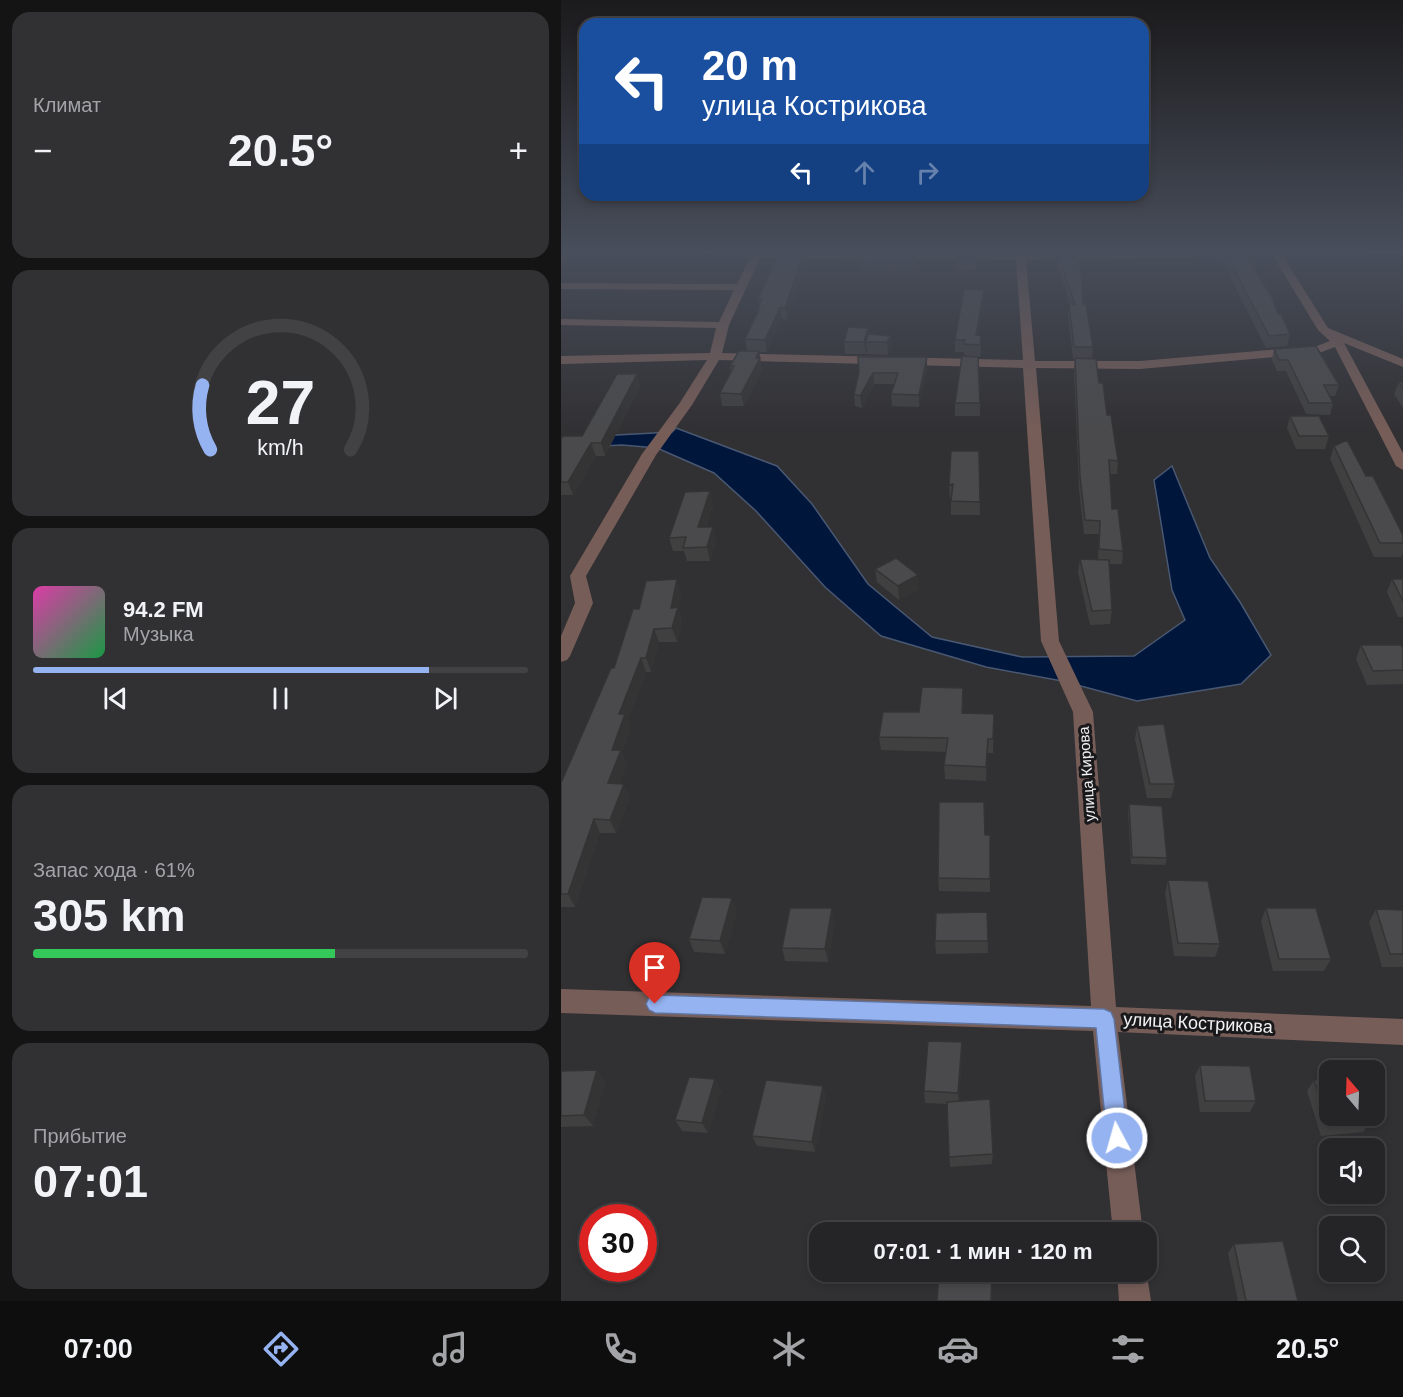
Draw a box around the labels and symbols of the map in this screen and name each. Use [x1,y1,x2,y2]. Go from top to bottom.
street label: улица Кирова [1075,725,1098,822]
pin [629,942,680,1004]
street label: улица Кострикова [1123,1009,1274,1037]
north arrow [1319,1060,1385,1126]
position arrow [1085,1106,1149,1170]
speed limit sign: 30 [579,1204,657,1282]

